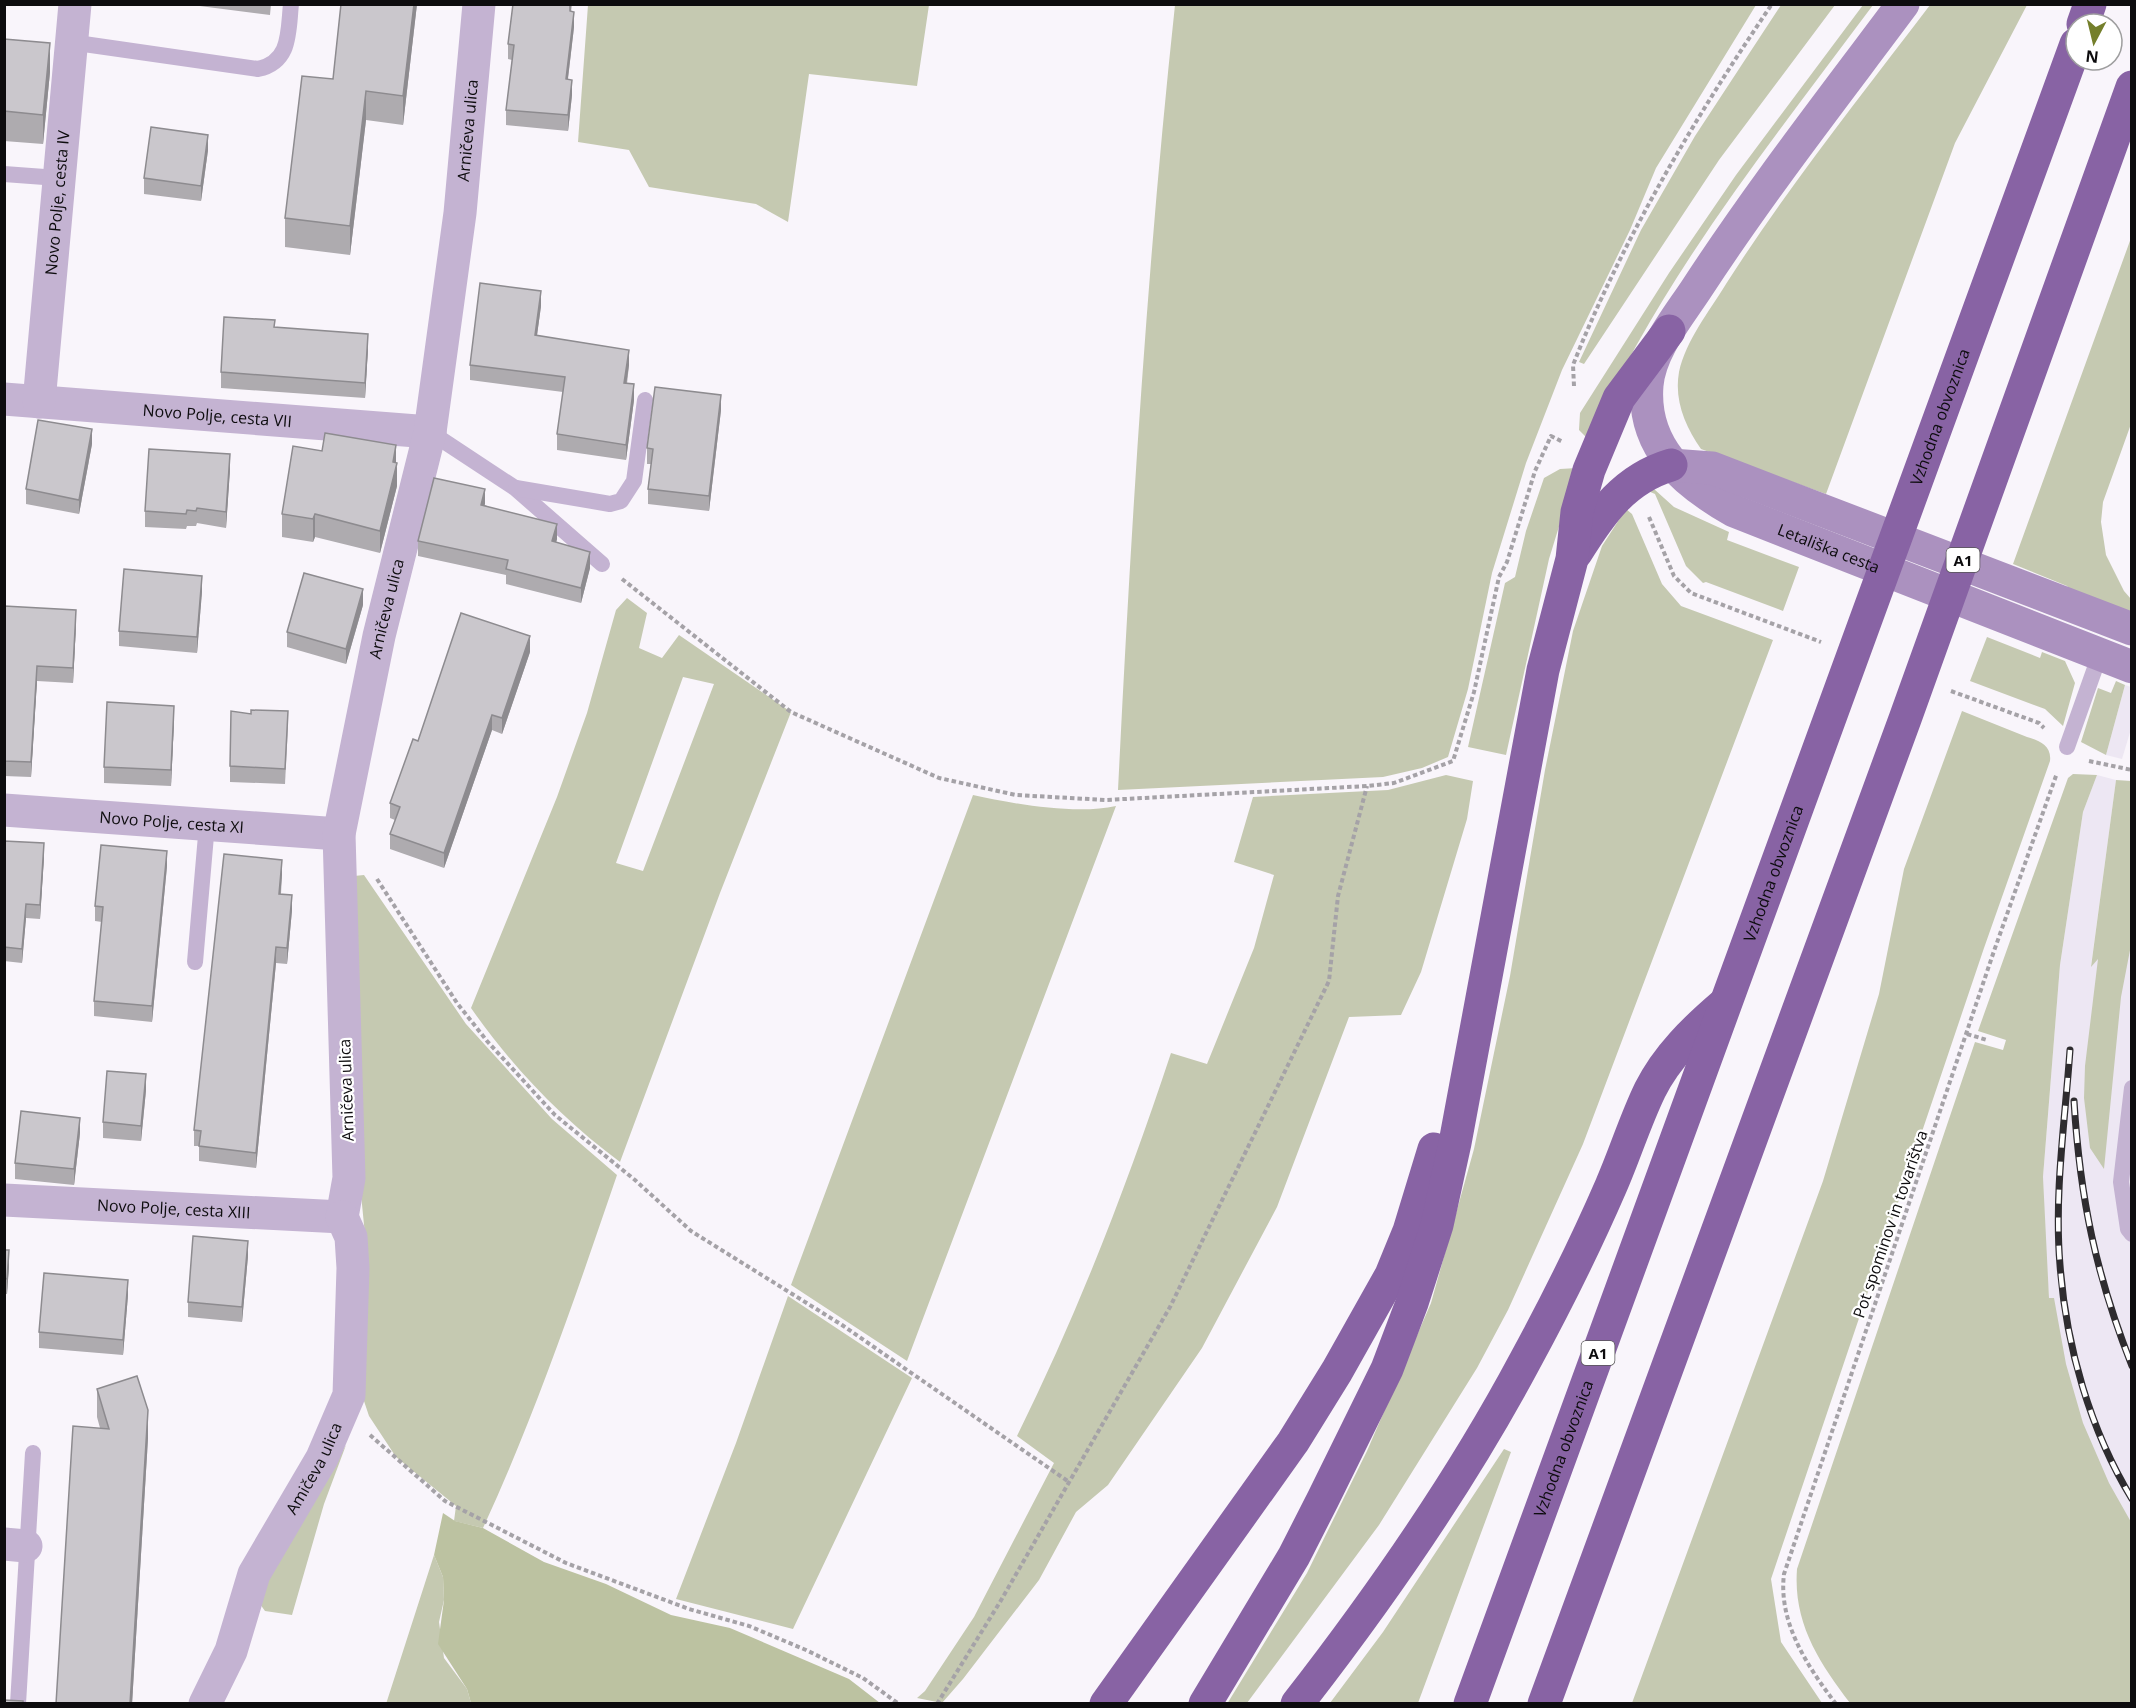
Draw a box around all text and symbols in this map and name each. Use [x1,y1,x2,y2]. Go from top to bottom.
north arrow [2064,12,2124,72]
text: N [2084,45,2100,69]
street label: Arničeva ulica [452,78,483,183]
street label: Novo Polje, cesta IV [40,129,75,276]
street label: Vzhodna obvoznica [1905,346,1975,489]
street label: Novo Polje, cesta VII [142,399,293,432]
street label: Letališka cesta [1774,518,1883,578]
road number: A1 [1946,548,1980,572]
street label: Arničeva ulica [364,556,409,661]
street label: Vzhodna obvoznica [1738,802,1808,945]
street label: Novo Polje, cesta XI [99,806,245,838]
street label: Arničeva ulica [333,1038,359,1142]
street label: Pot spominov in tovarištva [1847,1127,1933,1321]
street label: Novo Polje, cesta XIII [96,1194,251,1223]
road number: A1 [1582,1341,1614,1365]
street label: Vzhodna obvoznica [1528,1377,1598,1520]
street label: Amičeva ulica [280,1419,347,1518]

